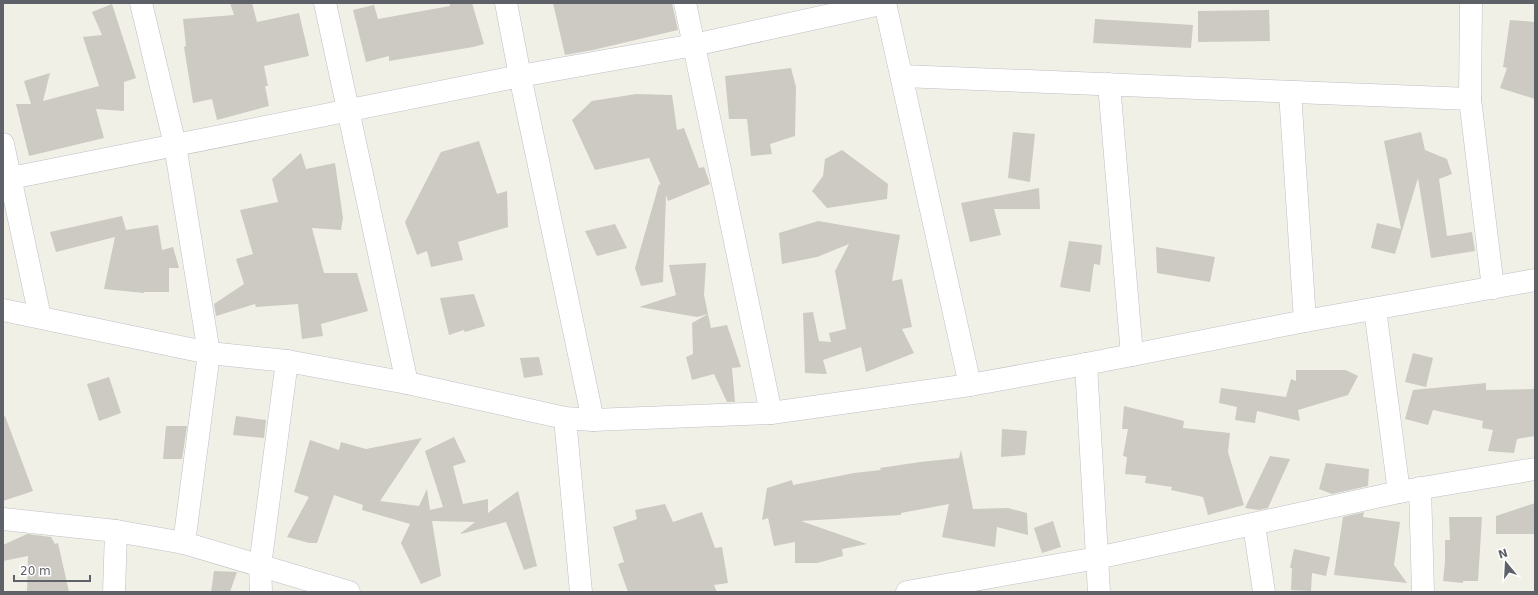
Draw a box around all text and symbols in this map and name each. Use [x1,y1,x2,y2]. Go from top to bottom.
north arrow [1486,543,1526,583]
text: N [1497,546,1509,562]
scale bar [14,557,90,583]
text: 20 m [20,564,51,578]

